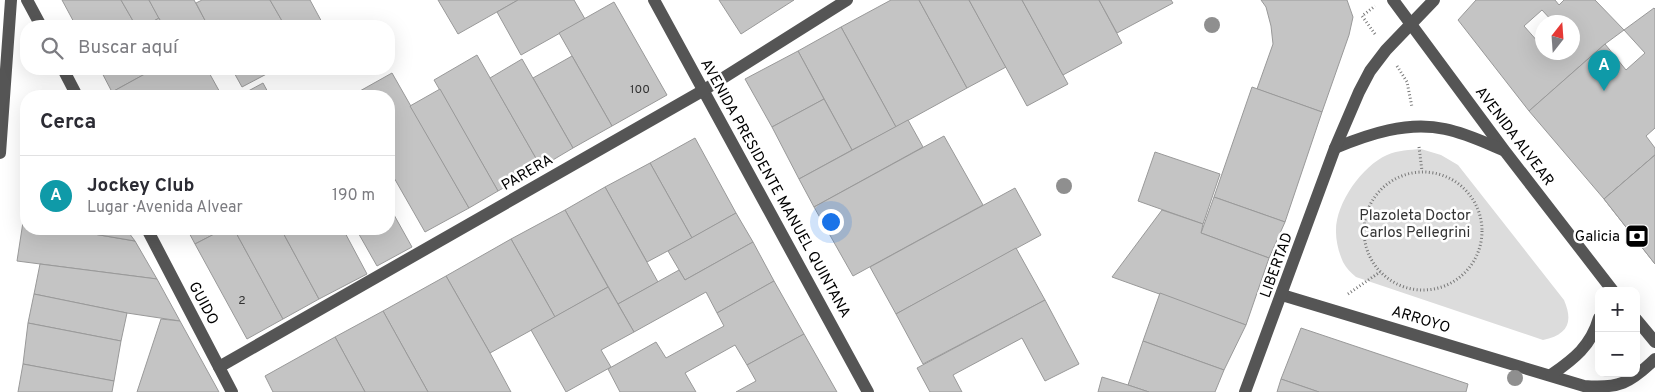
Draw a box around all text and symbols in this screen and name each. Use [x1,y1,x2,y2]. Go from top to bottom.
north arrow [1535,15,1580,60]
search box [20,20,395,75]
icon: search [38,34,66,62]
text: Buscar aquí [78,36,178,60]
pin: A [1588,50,1620,91]
street label: AVENIDA PRESIDENTE MANUEL QUINTANA [695,56,854,322]
house number: 100 [630,82,650,98]
street label: AVENIDA ALVEAR [1470,84,1557,190]
text: Cerca [40,109,96,136]
street label: PARERA [499,151,557,196]
text: Jockey Club [87,174,195,198]
text: A [50,186,62,206]
text: 190 m [332,186,375,206]
text: Lugar · Avenida Alvear [87,198,243,218]
park label: Plazoleta Doctor Carlos Pellegrini [1359,207,1471,243]
your location [818,209,844,235]
bank icon: Galicia [1624,223,1650,249]
place label: Galicia [1575,228,1620,247]
street label: LIBERTAD [1257,230,1298,301]
street label: GUIDO [183,279,222,328]
map controls [1595,287,1640,377]
button: + [1595,287,1640,332]
house number: 2 [238,293,246,309]
street label: ARROYO [1389,303,1452,338]
button: − [1595,332,1640,377]

